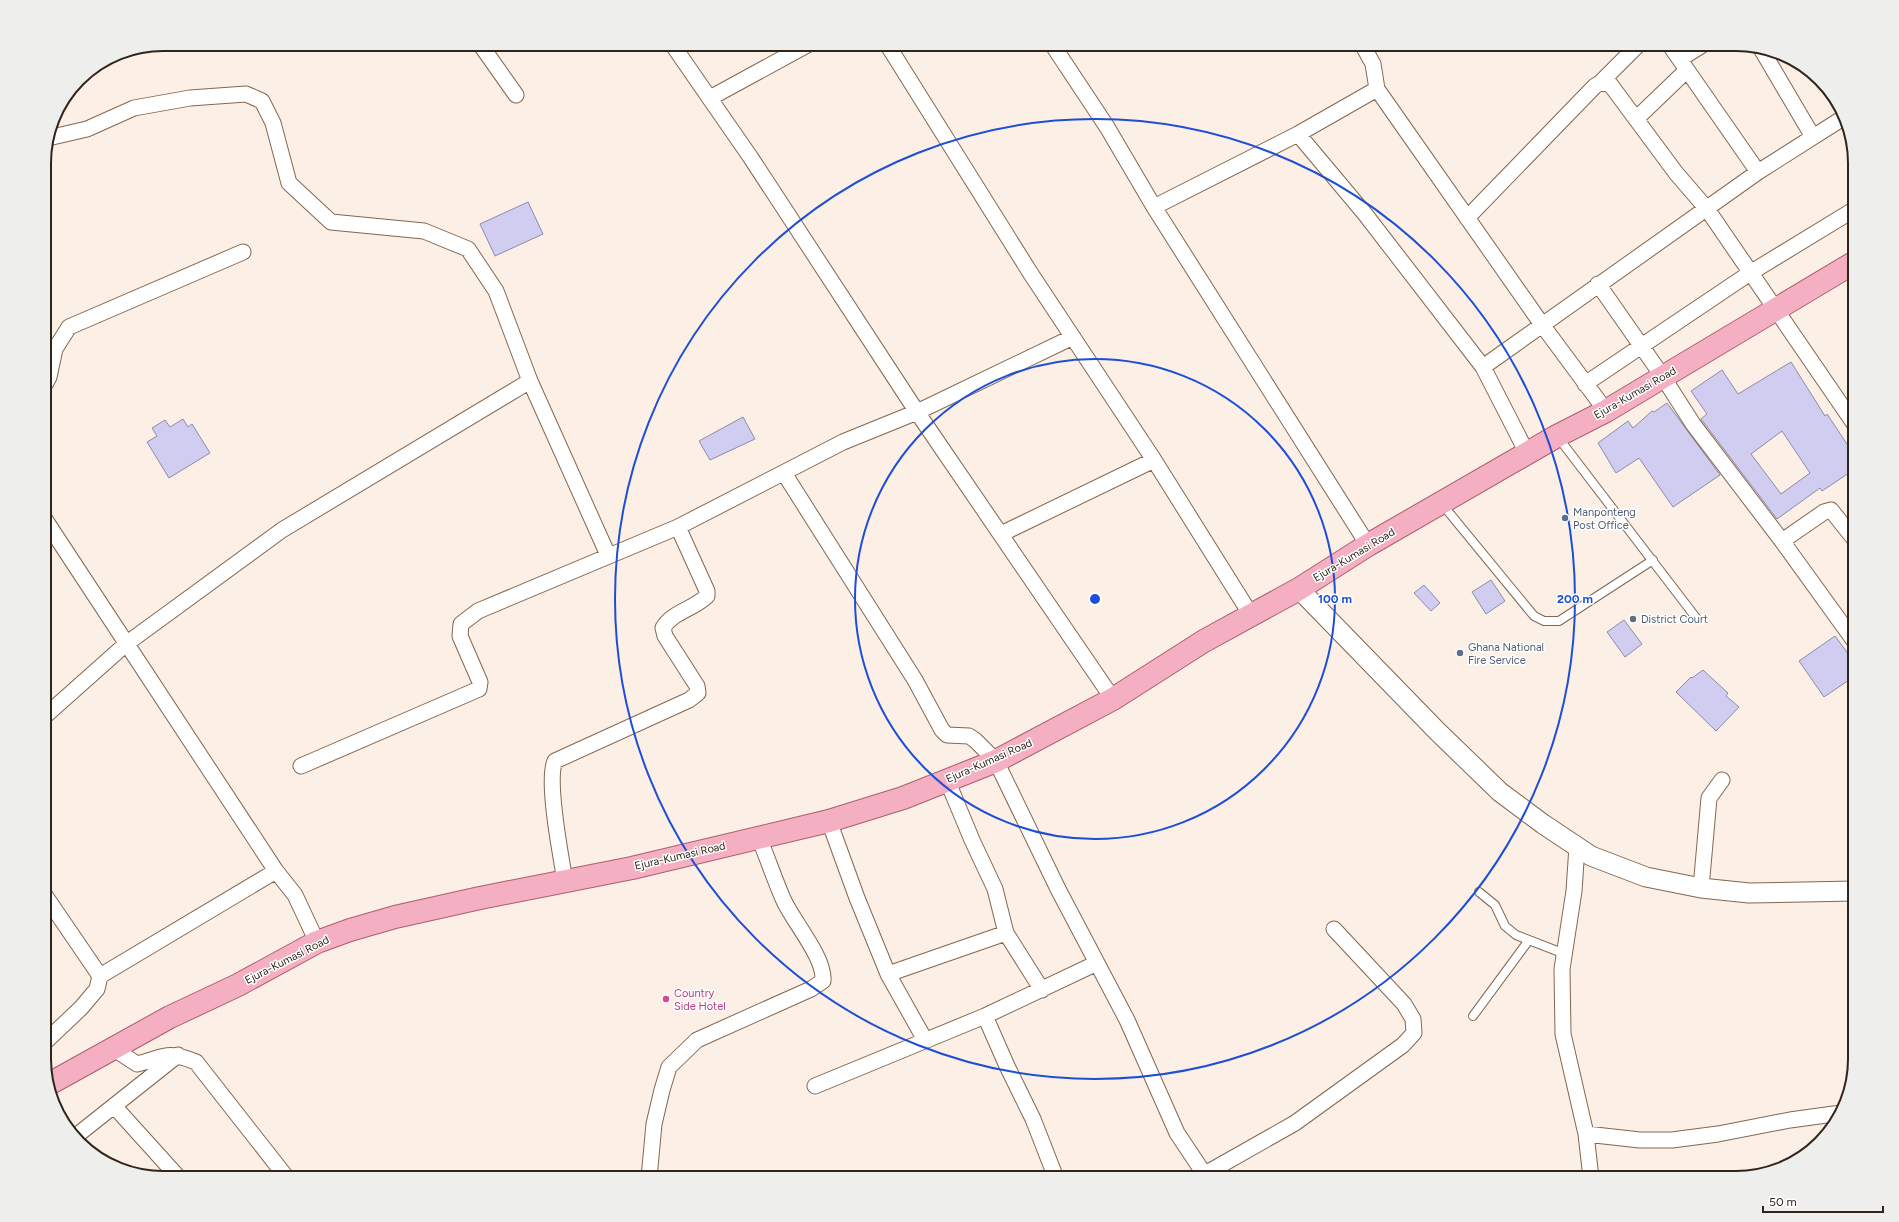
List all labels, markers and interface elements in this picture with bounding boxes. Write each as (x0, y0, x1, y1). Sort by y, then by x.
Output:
street label: Ejura-Kumasi Road (1591, 364, 1679, 422)
place label: Manponteng Post Office (1573, 506, 1636, 532)
marker: Manponteng Post Office (1560, 513, 1570, 523)
street label: Ejura-Kumasi Road (1311, 525, 1397, 585)
centre of rings (1088, 592, 1102, 606)
text: 100 m (1318, 592, 1352, 606)
text: 200 m (1557, 592, 1593, 606)
place label: District Court (1641, 613, 1708, 626)
marker: District Court (1628, 614, 1638, 624)
place label: Ghana National Fire Service (1468, 641, 1544, 667)
marker: Ghana National Fire Service (1455, 648, 1465, 658)
street label: Ejura-Kumasi Road (944, 736, 1034, 786)
street label: Ejura-Kumasi Road (633, 839, 727, 873)
street label: Ejura-Kumasi Road (243, 933, 331, 987)
place label: Country Side Hotel (674, 987, 726, 1013)
marker: Country Side Hotel (661, 994, 671, 1004)
scale bar (1763, 1188, 1883, 1214)
text: 50 m (1769, 1195, 1797, 1209)

